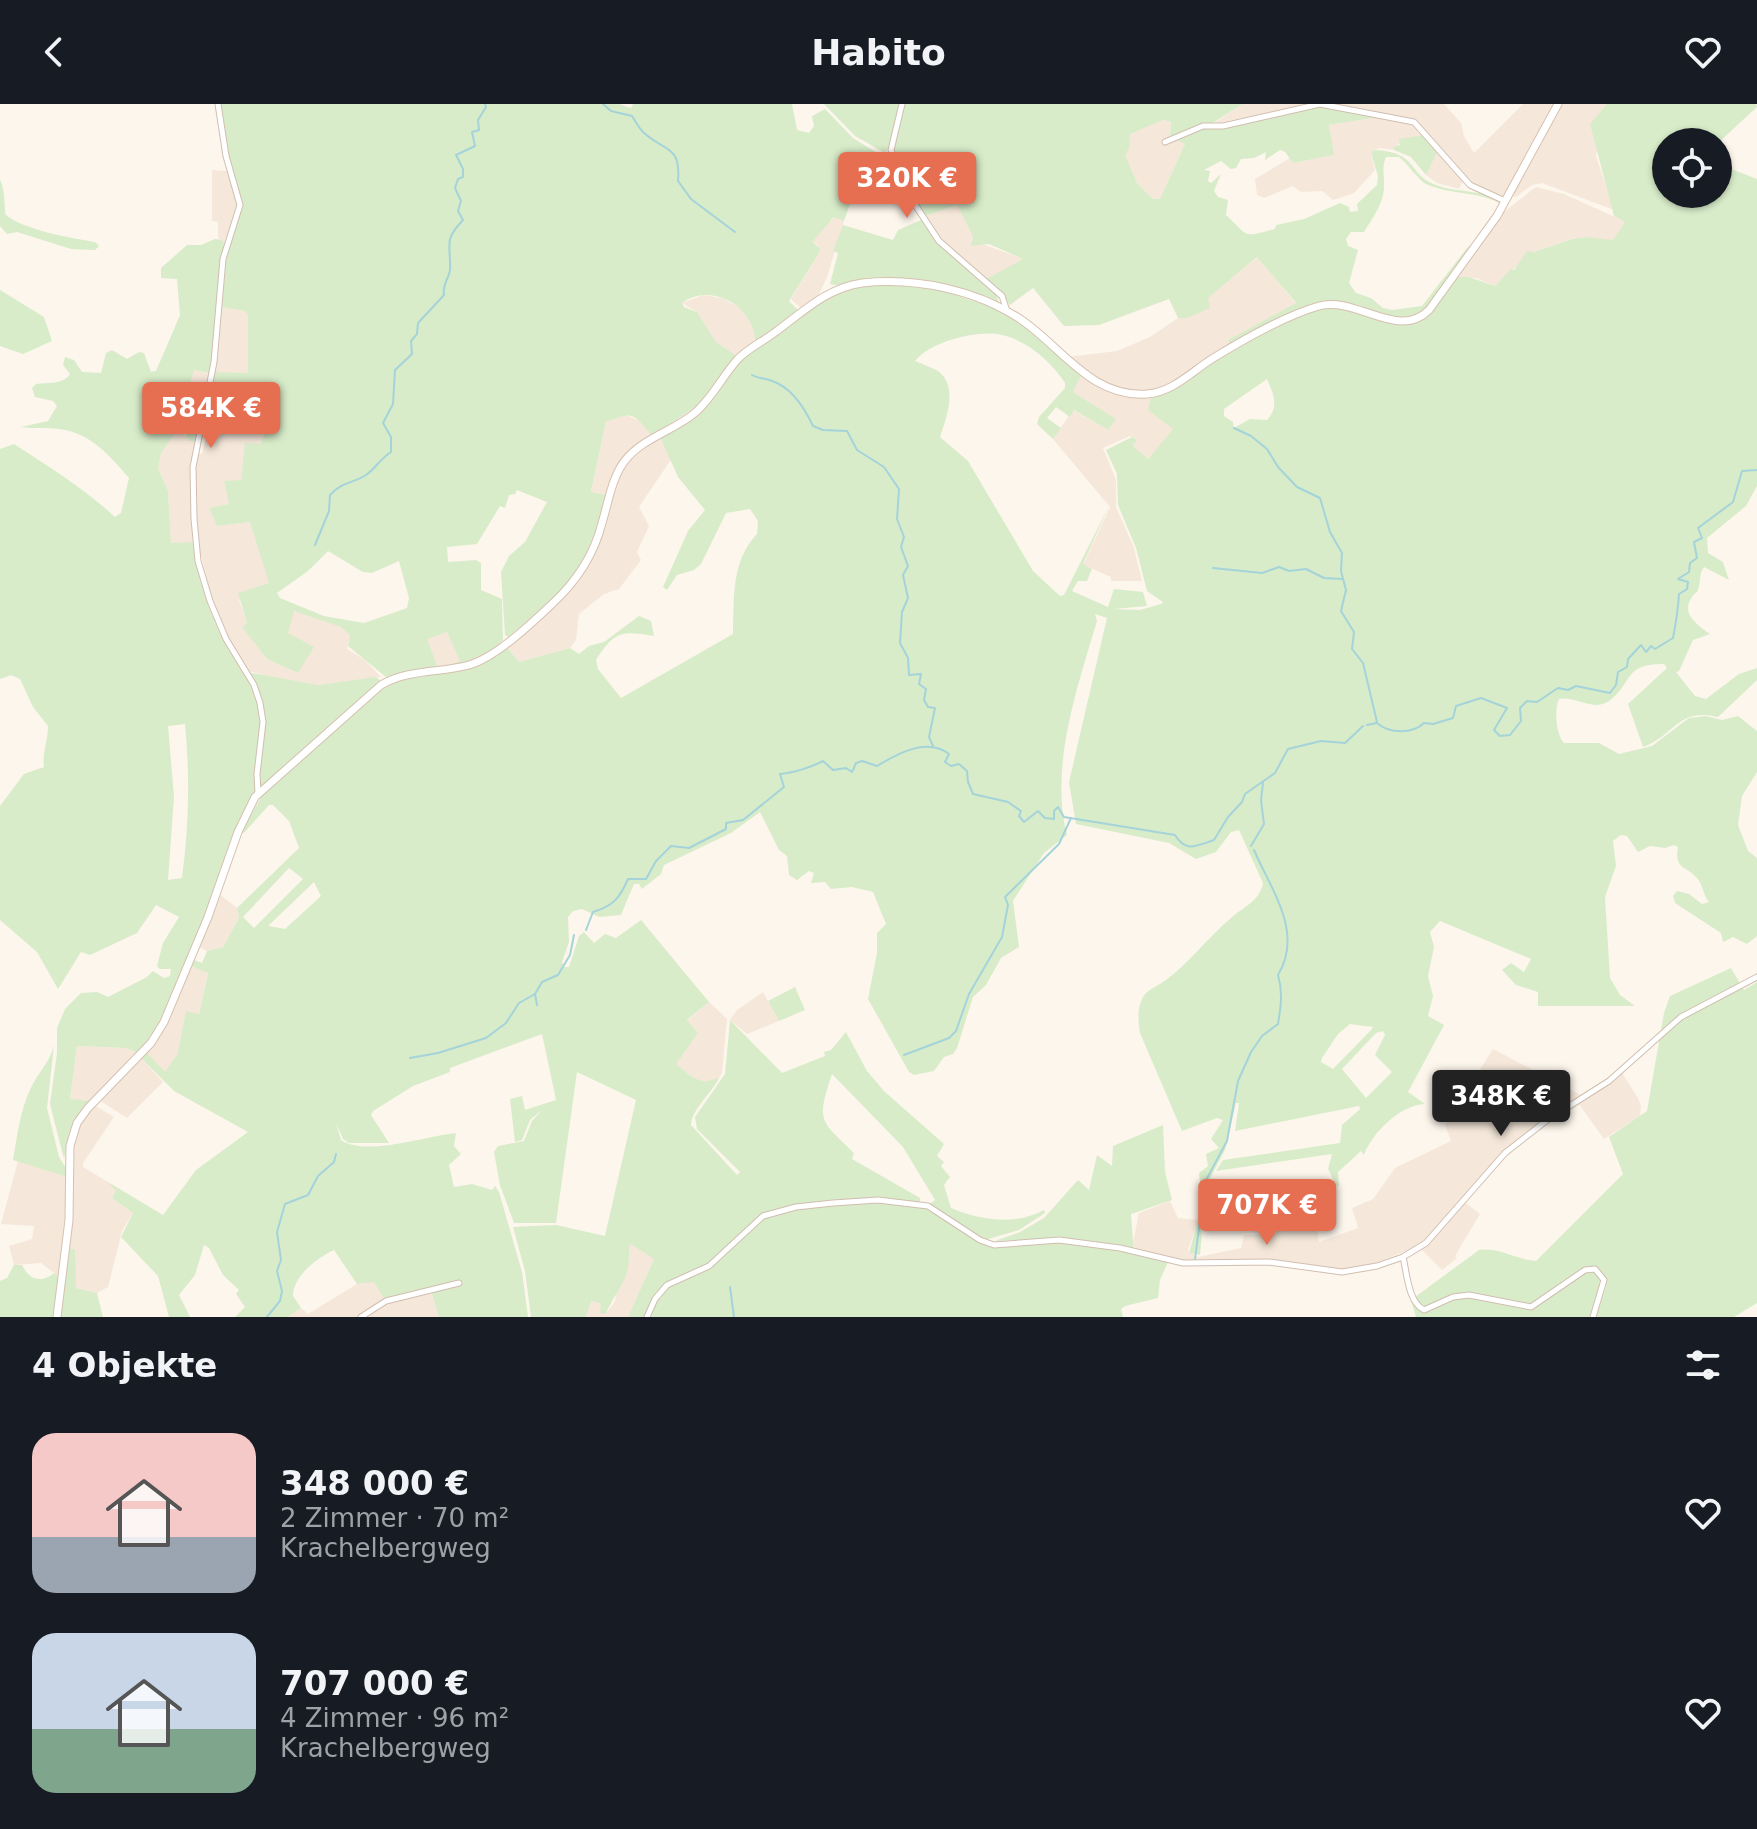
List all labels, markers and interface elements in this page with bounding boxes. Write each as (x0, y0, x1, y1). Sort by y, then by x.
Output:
icon: back (32, 30, 76, 74)
icon: heart (1681, 30, 1725, 74)
text: Habito (811, 32, 946, 73)
map controls (1652, 128, 1732, 208)
button: locate (1652, 128, 1732, 208)
pin: 320K € (842, 152, 972, 220)
text: 320K € (856, 163, 958, 193)
pin: 584K € (146, 382, 276, 450)
text: 584K € (160, 393, 262, 423)
pin: 348K € (1436, 1070, 1566, 1138)
text: 348K € (1450, 1081, 1552, 1111)
pin: 707K € (1202, 1179, 1332, 1247)
text: 707K € (1216, 1190, 1318, 1220)
icon: filters (1681, 1343, 1725, 1387)
text: 4 Objekte (32, 1345, 217, 1385)
text: 348 000 € (280, 1463, 469, 1503)
icon: home (96, 1465, 192, 1561)
icon: heart (1681, 1491, 1725, 1535)
text: 2 Zimmer · 70 m² (280, 1503, 509, 1533)
text: Krachelbergweg (280, 1533, 491, 1563)
text: 707 000 € (280, 1663, 469, 1703)
icon: home (96, 1665, 192, 1761)
icon: heart (1681, 1691, 1725, 1735)
text: 4 Zimmer · 96 m² (280, 1703, 509, 1733)
text: Krachelbergweg (280, 1733, 491, 1763)

